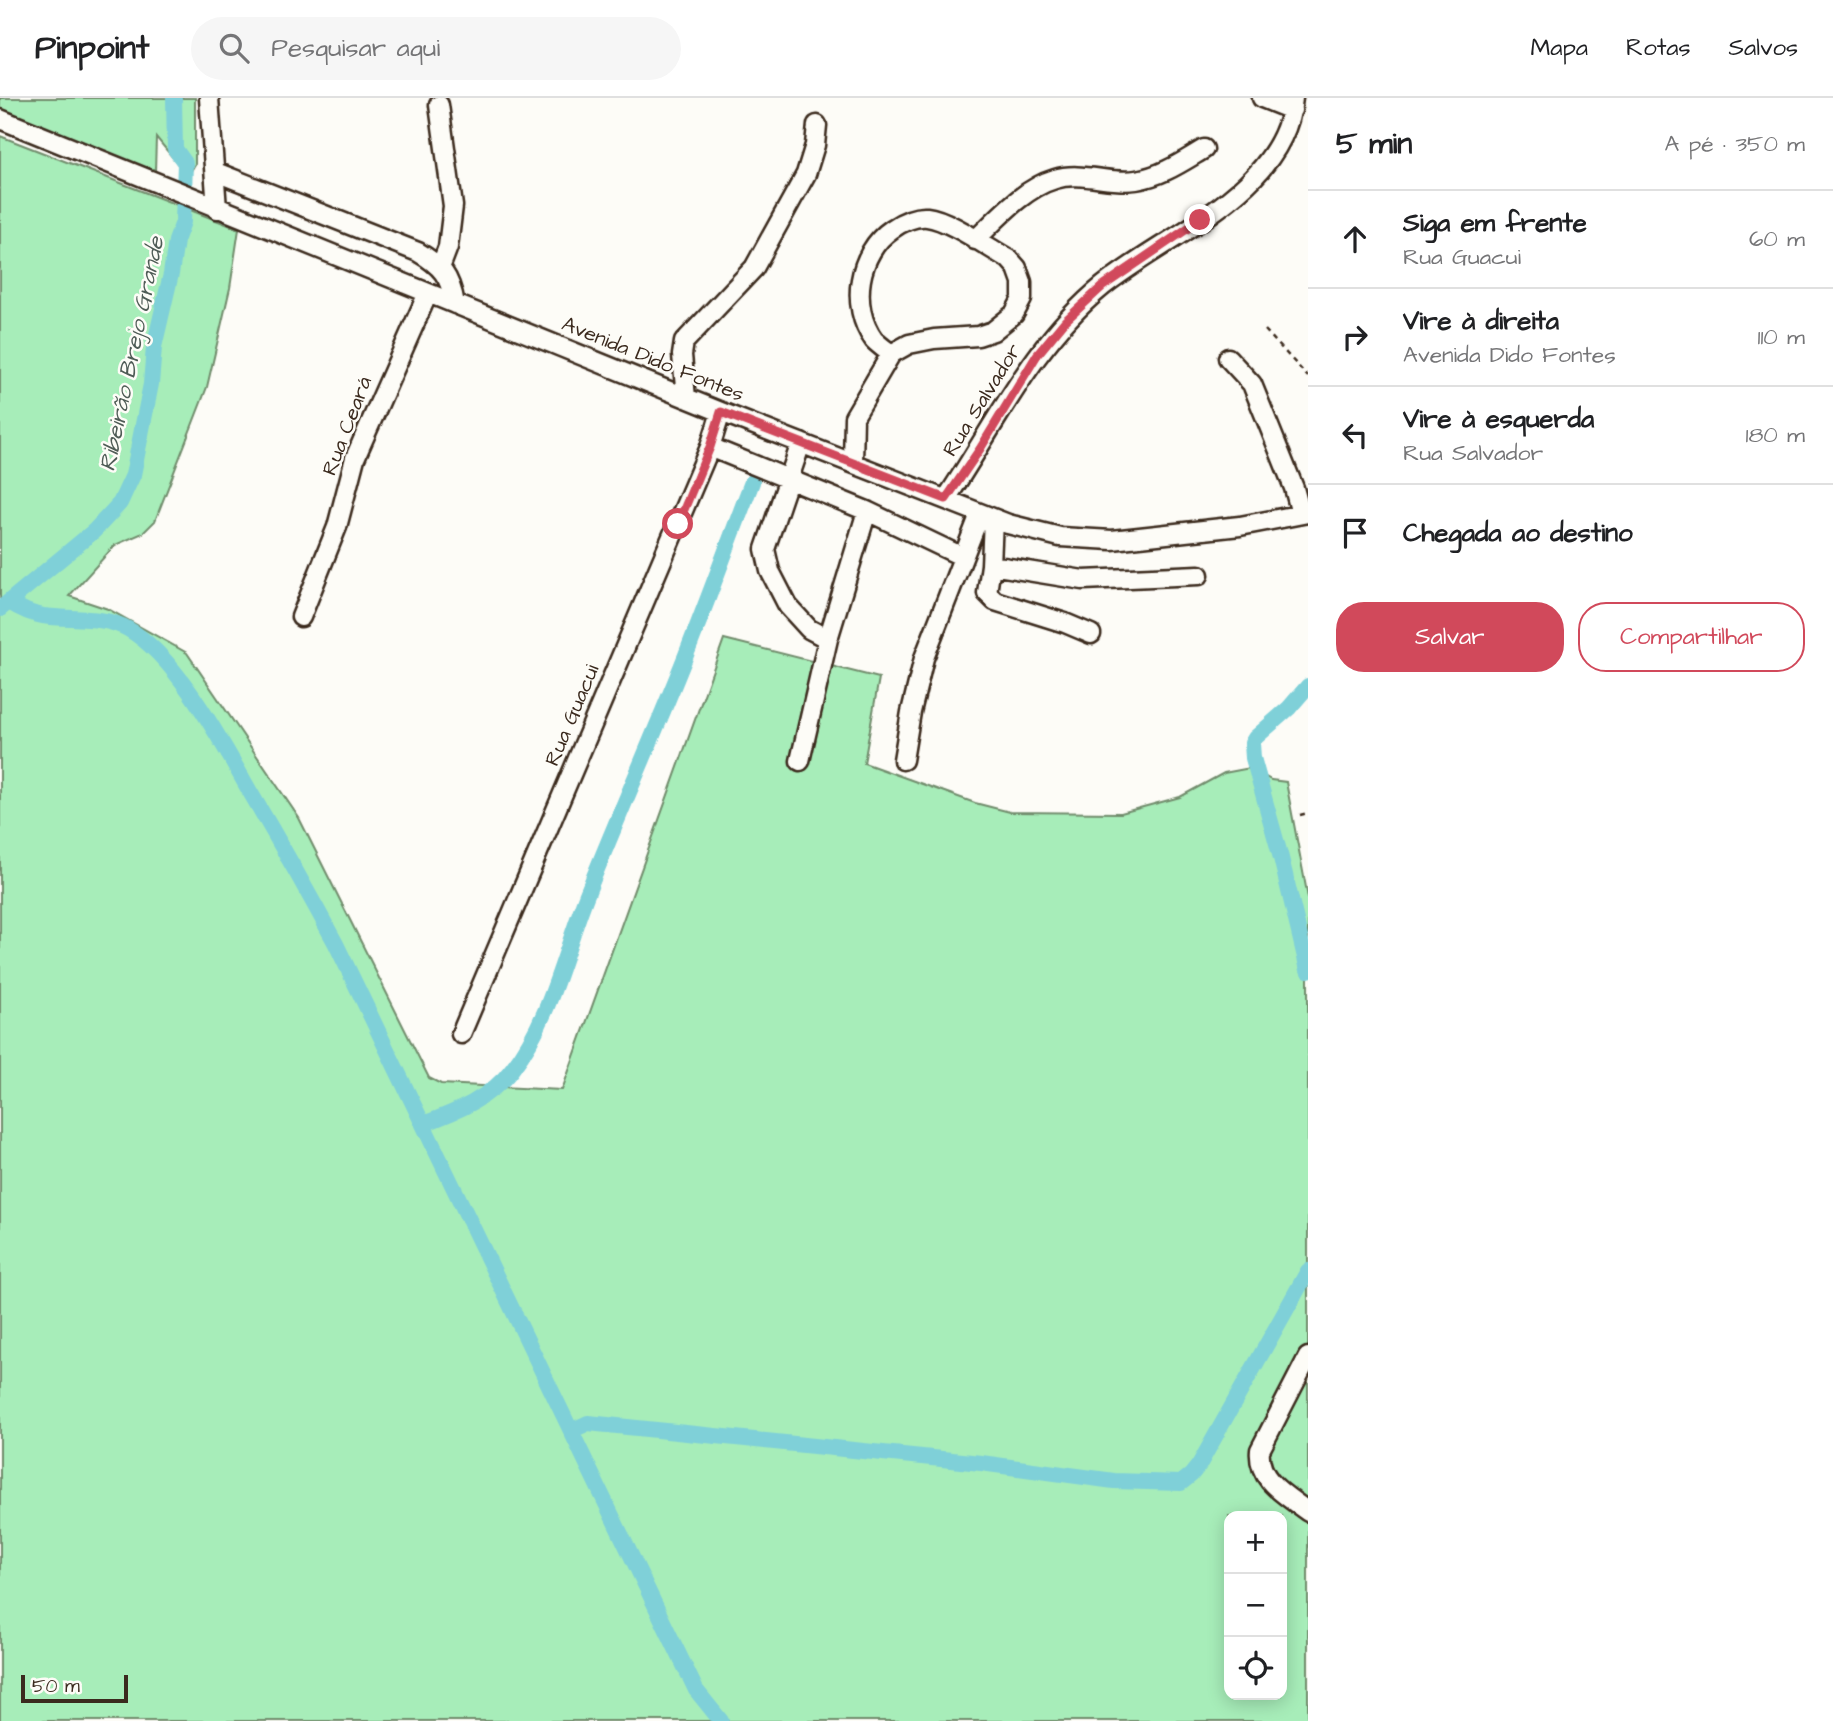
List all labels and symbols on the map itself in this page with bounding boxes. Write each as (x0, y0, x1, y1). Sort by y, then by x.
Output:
route end (1184, 204, 1215, 235)
water label: Ribeirão Brejo Grande (92, 232, 173, 474)
street label: Avenida Dido Fontes (558, 309, 748, 409)
street label: Rua Salvador (936, 338, 1028, 462)
street label: Rua Ceará (315, 372, 379, 480)
route start (662, 508, 693, 539)
street label: Rua Guacui (538, 660, 606, 770)
scale bar (21, 1672, 128, 1704)

